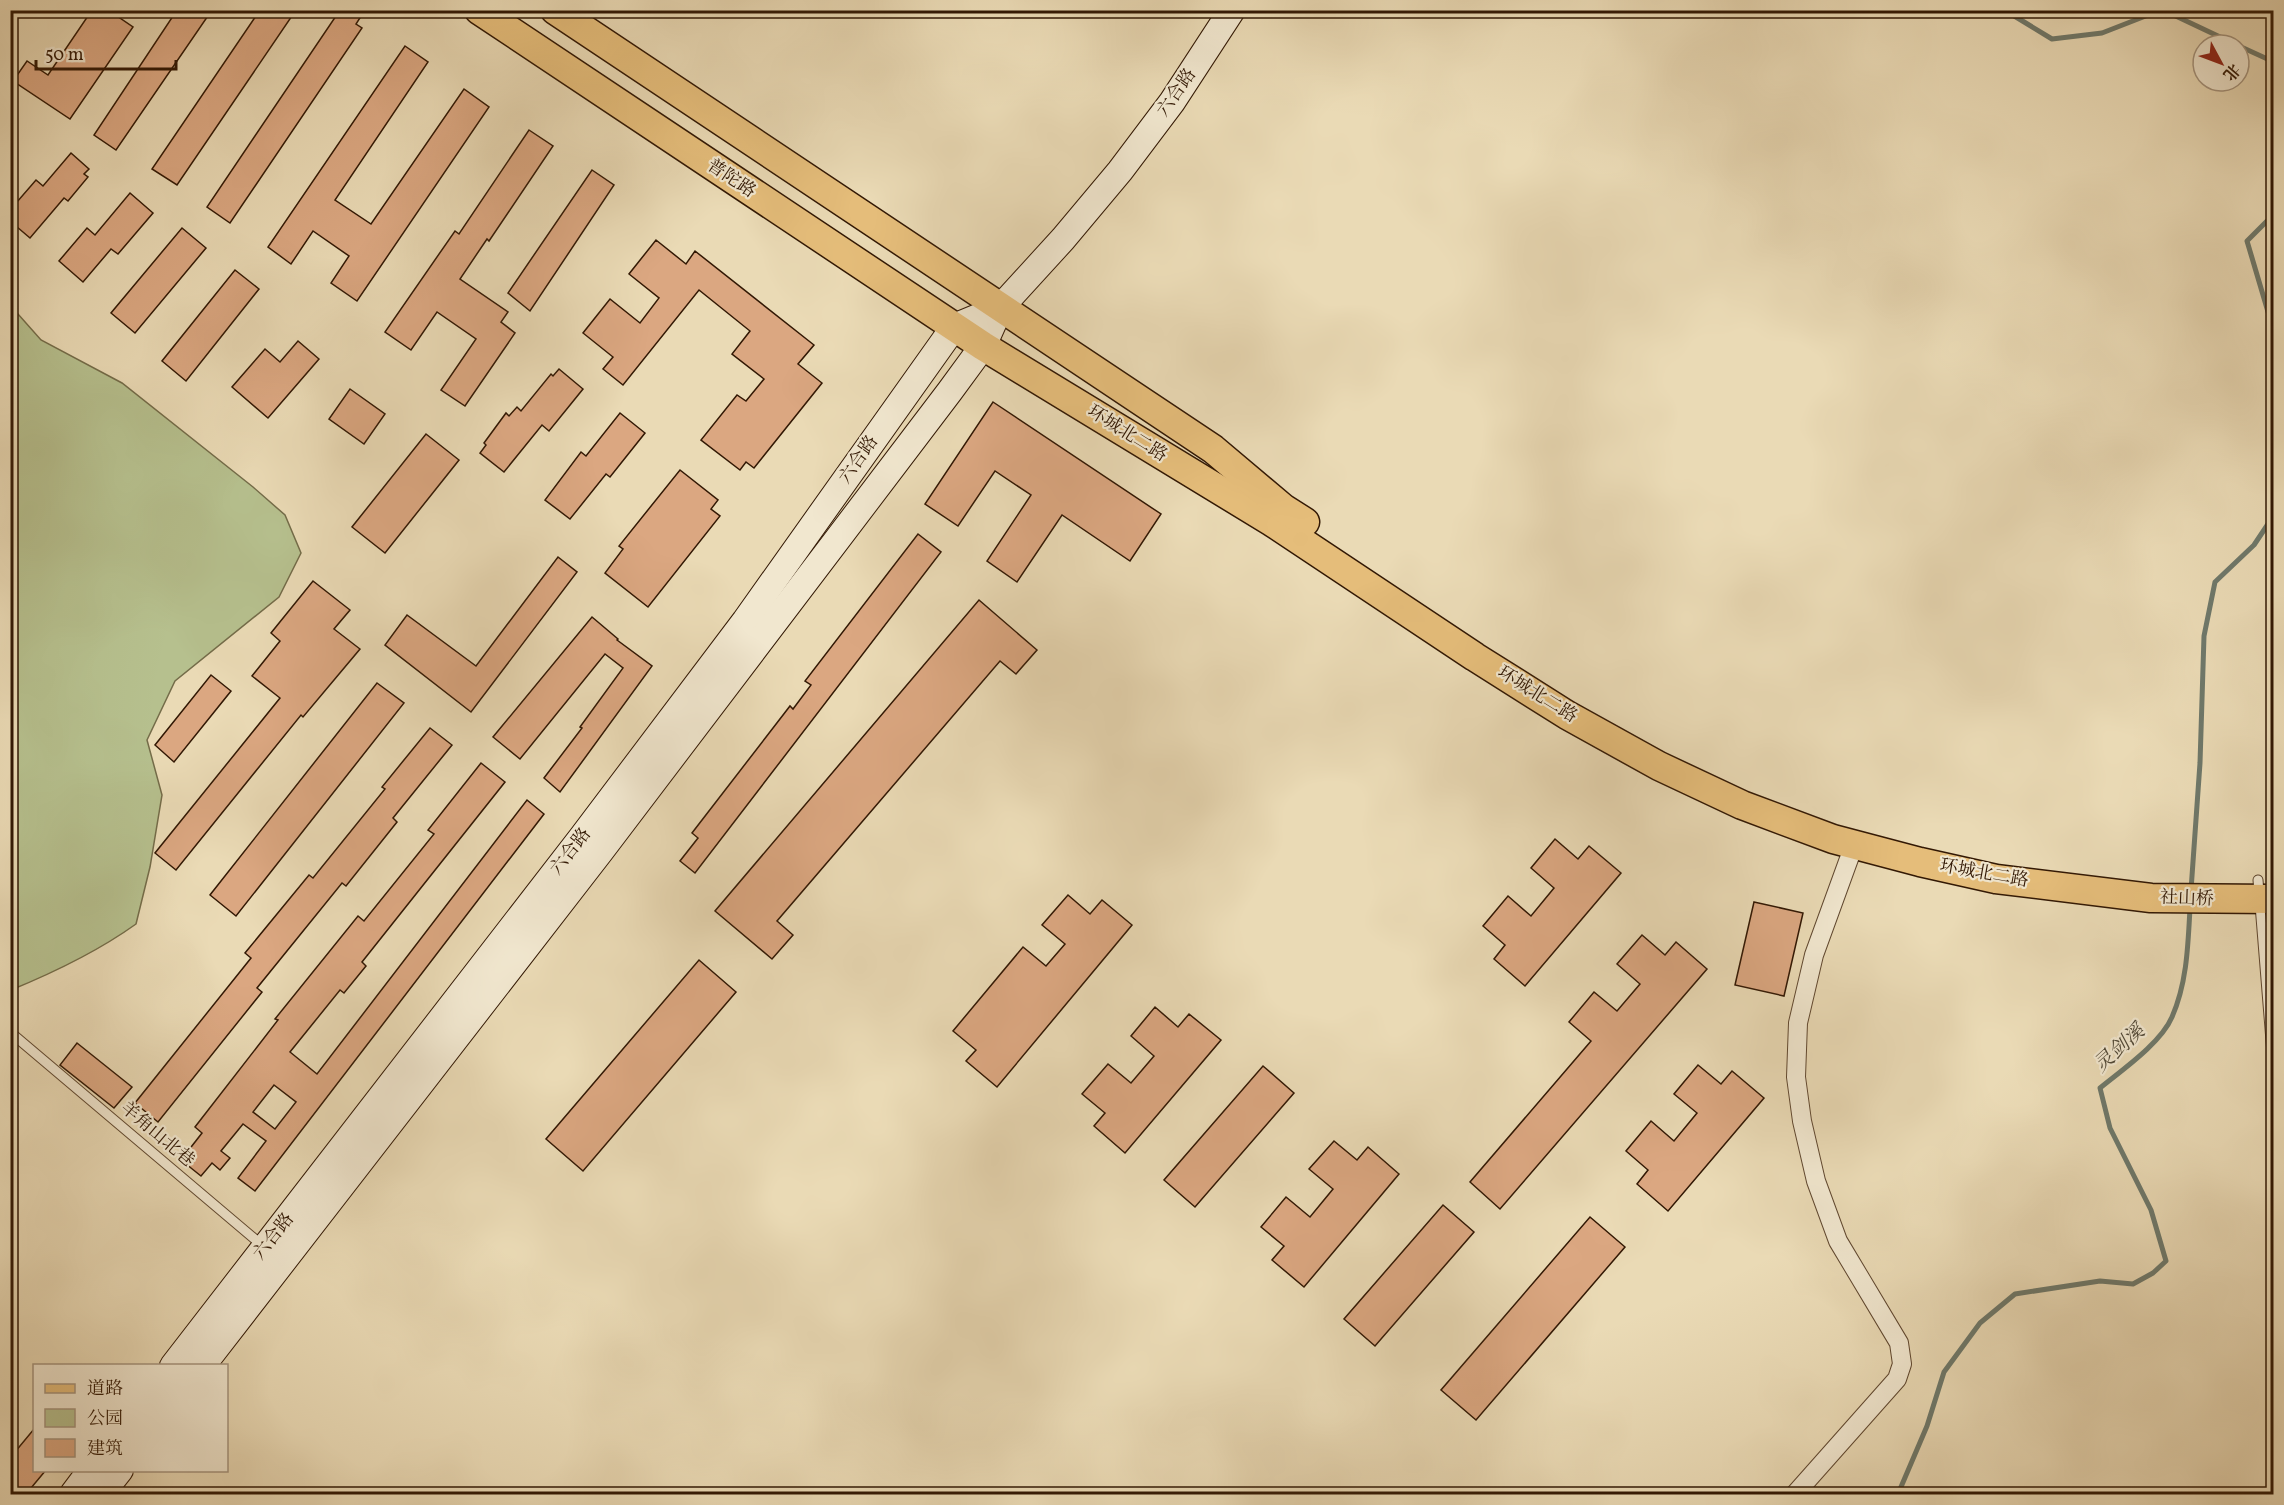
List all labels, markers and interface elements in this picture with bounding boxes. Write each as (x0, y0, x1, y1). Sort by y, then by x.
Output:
scale bar (36, 33, 176, 71)
north arrow (2191, 33, 2251, 93)
text: 50 m (45, 43, 84, 68)
text: 北 (2217, 58, 2244, 85)
street label: 六合路 (1151, 64, 1203, 122)
street label: 普陀路 (702, 154, 760, 204)
street label: 环城北二路 (1082, 400, 1172, 468)
street label: 六合路 (833, 431, 885, 489)
street label: 环城北二路 (1492, 661, 1582, 729)
street label: 六合路 (545, 823, 597, 881)
street label: 环城北二路 (1938, 854, 2030, 894)
street label: 社山桥 (2160, 886, 2214, 912)
water label: 灵剑溪 (2088, 1017, 2153, 1079)
street label: 羊角山北巷 (114, 1096, 200, 1174)
street label: 六合路 (248, 1208, 300, 1266)
legend (33, 1364, 228, 1472)
text: 道路 (87, 1377, 123, 1402)
text: 公园 (87, 1407, 123, 1432)
text: 建筑 (87, 1437, 123, 1462)

